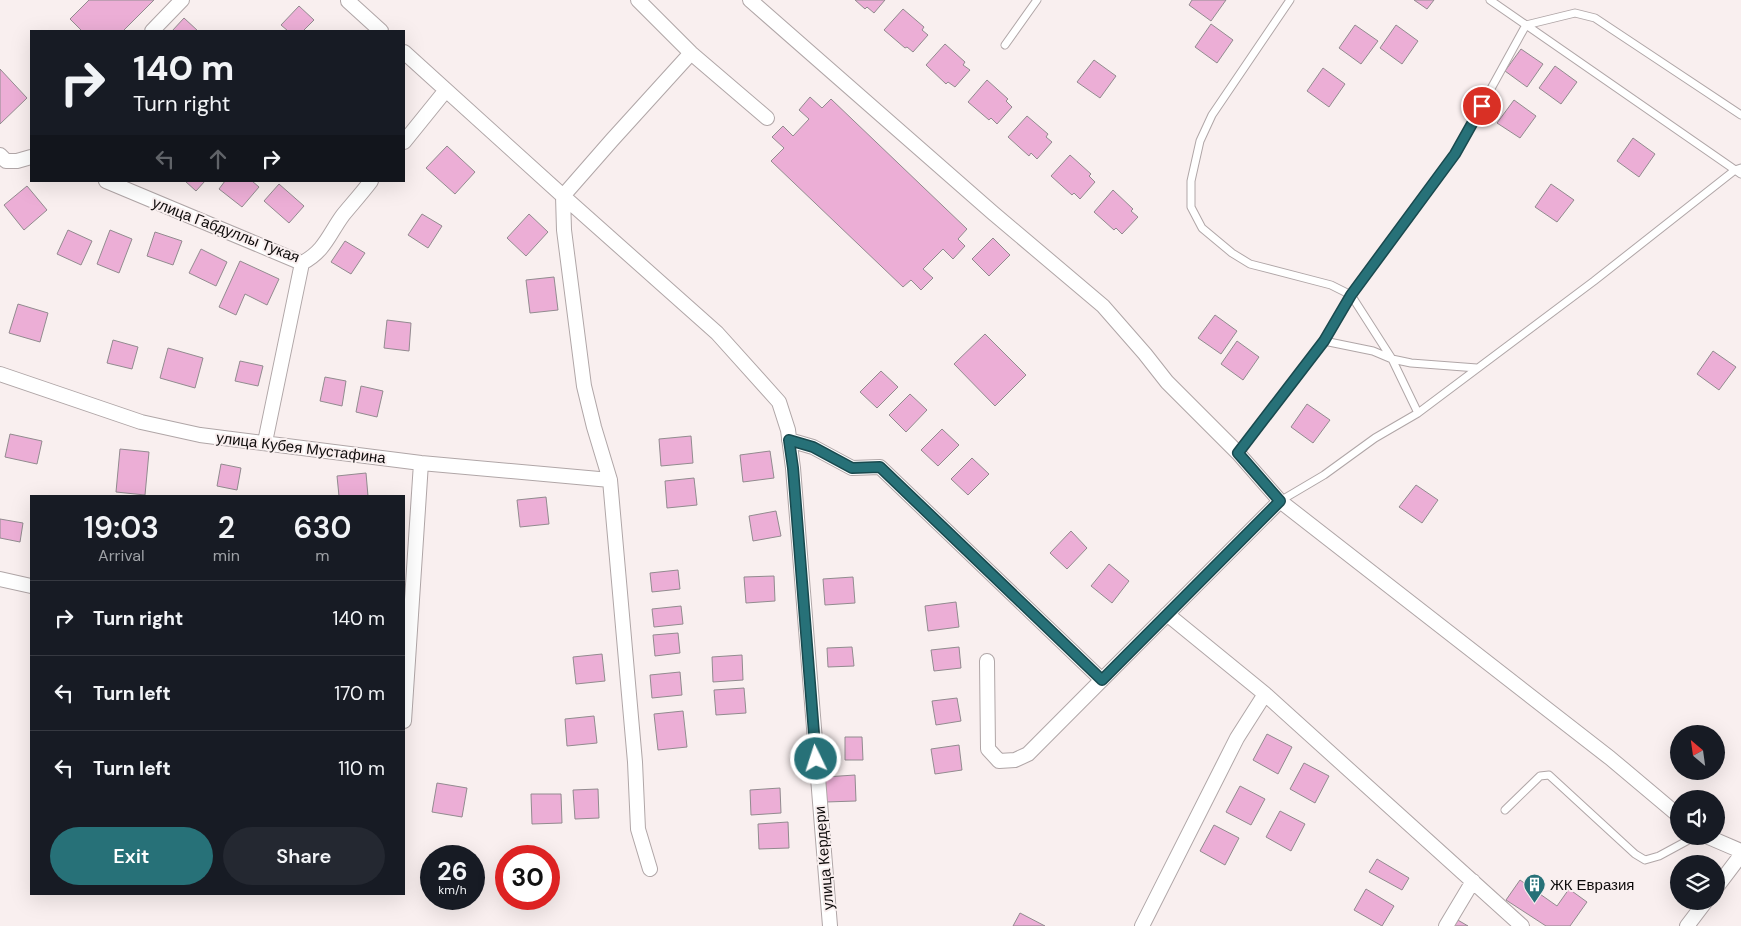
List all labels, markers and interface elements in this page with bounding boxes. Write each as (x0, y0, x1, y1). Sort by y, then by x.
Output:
text: 140 m (133, 45, 234, 91)
icon: right (50, 50, 115, 115)
pin (1461, 85, 1503, 127)
text: Turn right (133, 89, 230, 118)
icon: arrive (1468, 92, 1496, 120)
icon: left (151, 145, 179, 173)
icon: ahead (204, 145, 232, 173)
icon: right (257, 145, 285, 173)
street label: улица Габдуллы Тукая (150, 193, 302, 267)
street label: улица Кубея Мустафина (215, 428, 387, 468)
text: 19:03 (84, 508, 159, 547)
text: 2 (218, 508, 235, 547)
text: 630 (293, 508, 351, 547)
text: Arrival (98, 545, 145, 566)
text: min (213, 545, 240, 566)
text: m (315, 545, 330, 566)
icon: right (50, 604, 78, 632)
text: Turn right (93, 606, 183, 631)
text: 140 m (333, 606, 385, 631)
icon: left (50, 679, 78, 707)
text: Turn left (93, 681, 171, 706)
text: 170 m (334, 681, 385, 706)
north arrow (1670, 725, 1725, 780)
map controls (1670, 725, 1725, 910)
position arrow (789, 732, 841, 784)
icon: left (50, 754, 78, 782)
text: Turn left (93, 756, 171, 781)
text: 110 m (338, 756, 385, 781)
button: sound (1670, 790, 1725, 845)
street label: улица Кердери (810, 805, 838, 911)
button: Exit (50, 827, 213, 885)
button: Share (223, 827, 385, 885)
speed limit sign: 30 (495, 845, 560, 910)
text: 26 (437, 855, 468, 888)
button: layers (1670, 855, 1725, 910)
building icon: ЖК Евразия (1522, 873, 1546, 904)
place label: ЖК Евразия (1550, 875, 1634, 895)
text: km/h (438, 882, 467, 898)

